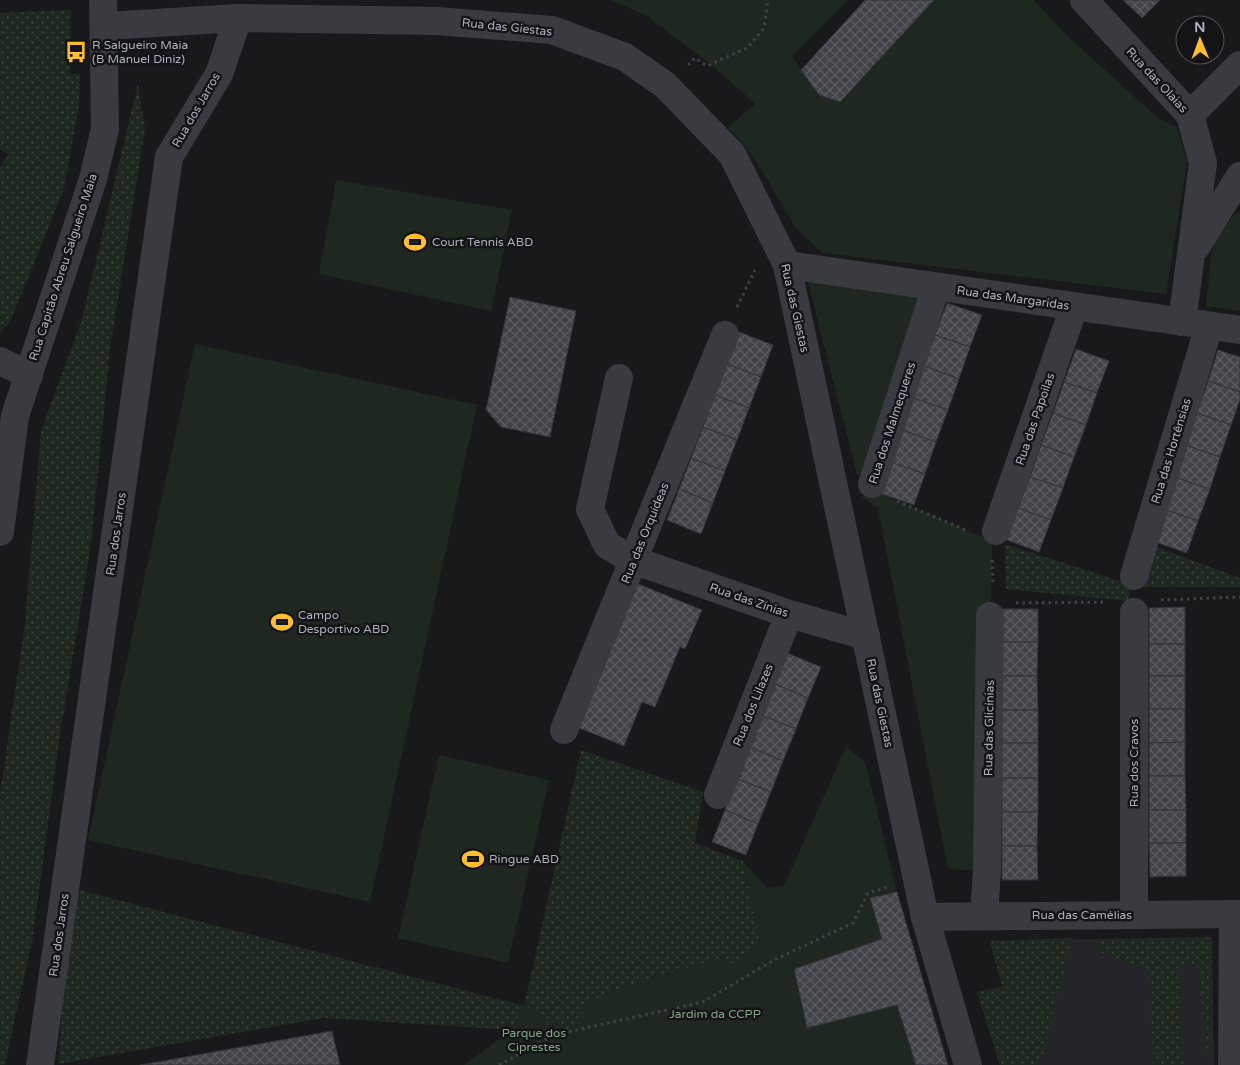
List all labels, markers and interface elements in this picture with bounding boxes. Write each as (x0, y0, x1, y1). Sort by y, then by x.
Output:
street label: Rua das Giestas (461, 15, 553, 39)
north arrow (1175, 15, 1225, 65)
text: N (1194, 19, 1206, 36)
place label: R Salgueiro Maia (B Manuel Diniz) (92, 38, 188, 66)
bus stop icon: R Salgueiro Maia (B Manuel Diniz) (63, 39, 89, 65)
street label: Rua das Olaias (1123, 45, 1191, 116)
street label: Rua dos Jarros (169, 70, 223, 150)
street label: Rua Capitão Abreu Salgueiro Maia (26, 172, 100, 362)
sports icon: Court Tennis ABD (402, 229, 428, 255)
place label: Court Tennis ABD (432, 235, 533, 249)
street label: Rua das Giestas (778, 262, 812, 354)
street label: Rua das Margaridas (956, 283, 1070, 313)
street label: Rua dos Malmequeres (866, 360, 918, 486)
street label: Rua das Papoilas (1013, 371, 1057, 467)
street label: Rua das Hortênsias (1148, 396, 1194, 505)
street label: Rua das Orquídeas (618, 480, 672, 586)
street label: Rua dos Jarros (103, 491, 129, 577)
street label: Rua das Zínias (708, 580, 790, 620)
place label: Campo Desportivo ABD (298, 608, 389, 636)
sports icon: Campo Desportivo ABD (269, 609, 295, 635)
street label: Rua das Giestas (864, 657, 896, 749)
street label: Rua dos Lilazes (730, 662, 776, 748)
street label: Rua das Glicínias (981, 680, 997, 776)
street label: Rua dos Cravos (1127, 719, 1141, 807)
sports icon: Ringue ABD (460, 846, 486, 872)
place label: Ringue ABD (489, 852, 559, 866)
street label: Rua dos Jarros (46, 892, 72, 978)
street label: Rua das Camélias (1032, 908, 1132, 922)
park label: Jardim da CCPP (669, 1007, 761, 1021)
park label: Parque dos Ciprestes (502, 1026, 566, 1054)

